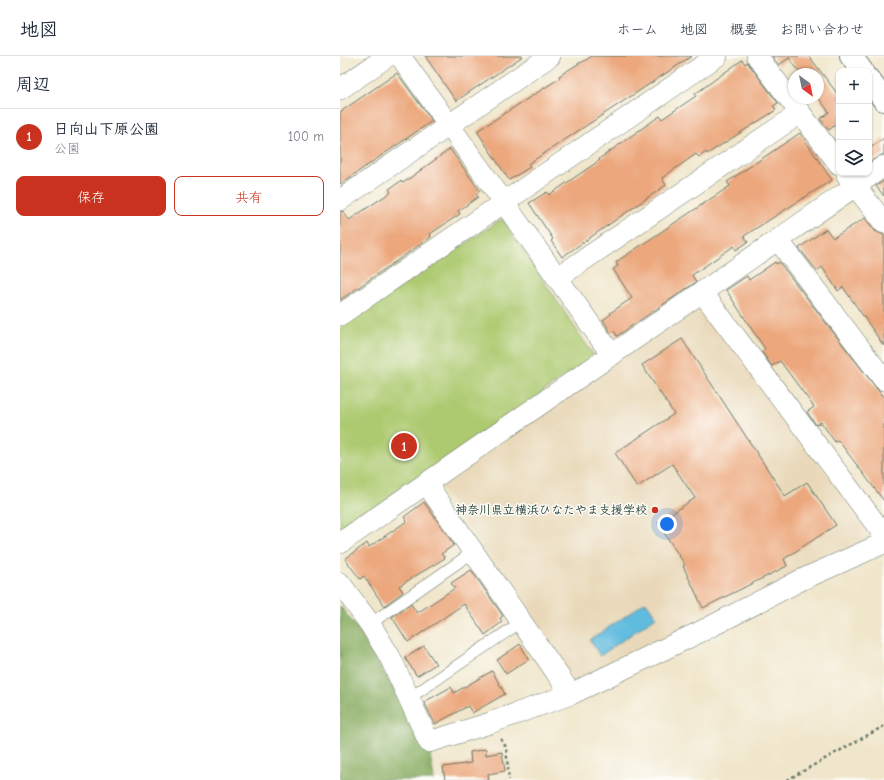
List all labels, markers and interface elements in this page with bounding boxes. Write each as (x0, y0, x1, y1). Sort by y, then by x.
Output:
text: 地図 (20, 19, 58, 41)
text: ホーム (617, 21, 658, 38)
text: 地図 (680, 21, 708, 38)
text: 概要 (730, 21, 758, 38)
text: お問い合わせ (780, 21, 864, 38)
north arrow (788, 68, 824, 104)
map controls (836, 68, 872, 176)
button: + (836, 68, 872, 104)
text: 周辺 (16, 75, 50, 94)
button: − (836, 104, 872, 140)
text: 日向山下原公園 (54, 120, 159, 138)
text: 1 (26, 129, 32, 144)
text: 100 m (288, 129, 324, 144)
button: layers (836, 140, 872, 176)
text: 公園 (54, 141, 80, 156)
button: 保存 (16, 176, 166, 216)
button: 共有 (174, 176, 324, 216)
pin: 1 (391, 431, 417, 461)
place label: 神奈川県立横浜ひなたやま支援学校 (455, 503, 647, 517)
marker: 神奈川県立横浜ひなたやま支援学校 (650, 505, 660, 515)
your location (657, 514, 677, 534)

